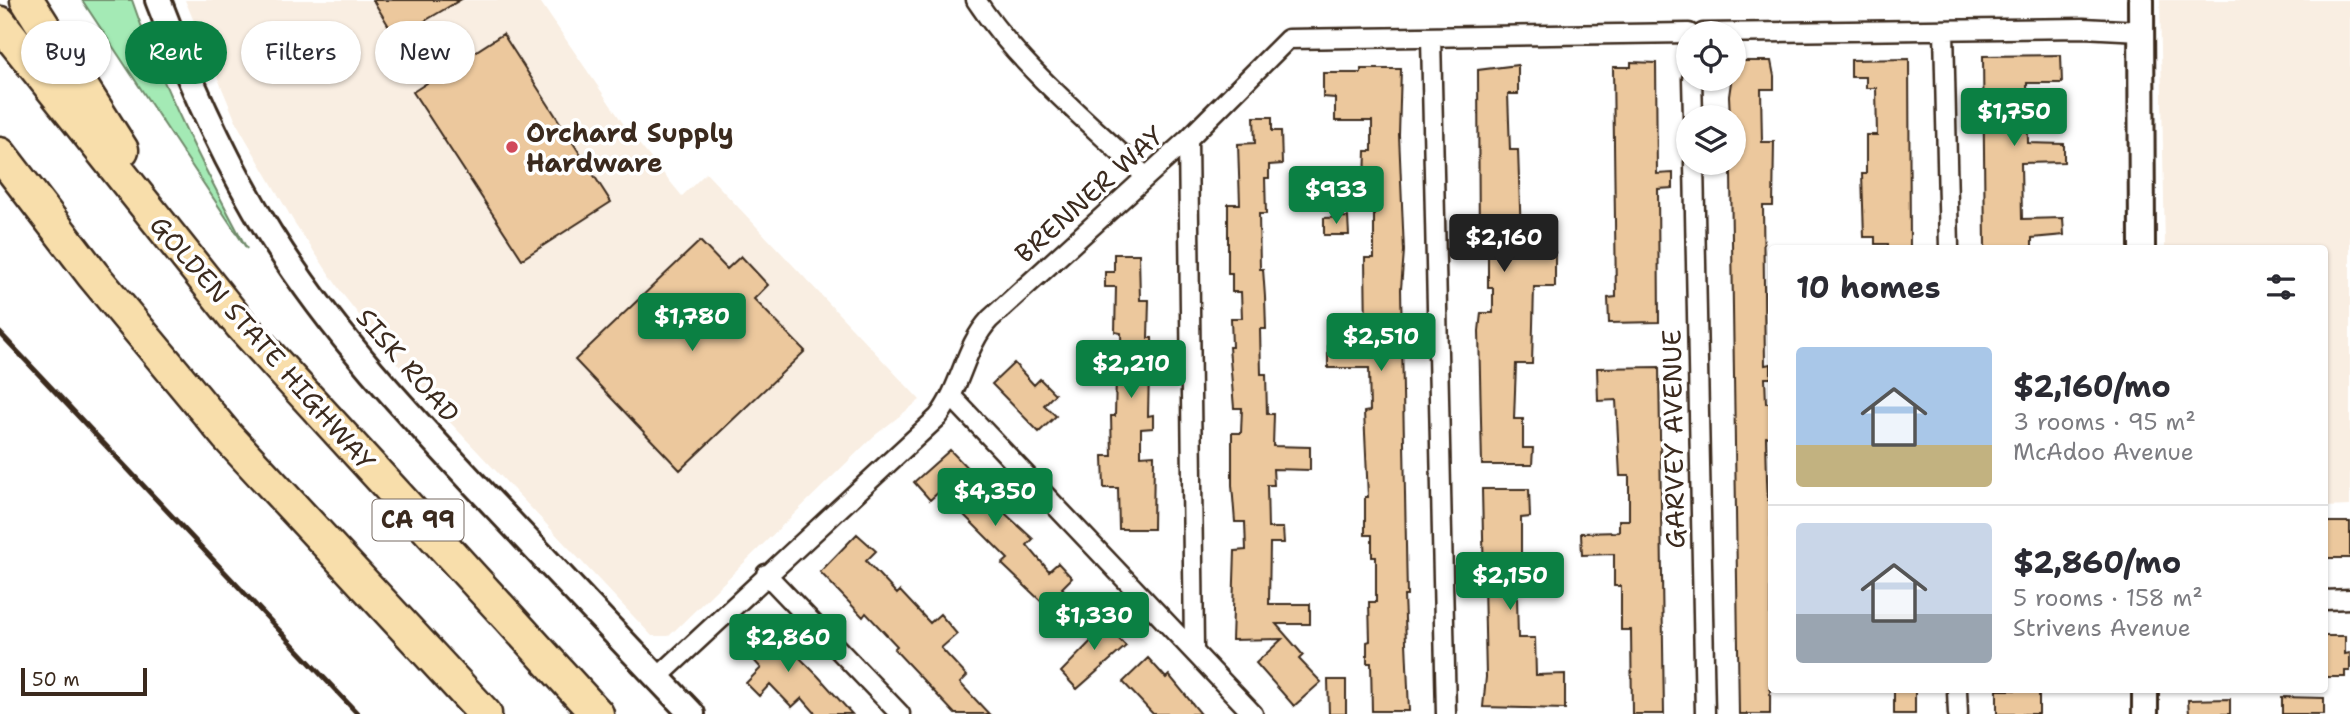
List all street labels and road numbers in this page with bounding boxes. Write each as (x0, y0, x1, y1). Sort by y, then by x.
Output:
street label: BRENNER WAY (1007, 118, 1171, 270)
street label: GOLDEN STATE HIGHWAY (143, 208, 384, 478)
street label: SISK ROAD (349, 300, 467, 430)
street label: GARVEY AVENUE (1654, 329, 1692, 549)
road number: CA 99 (372, 500, 464, 540)

